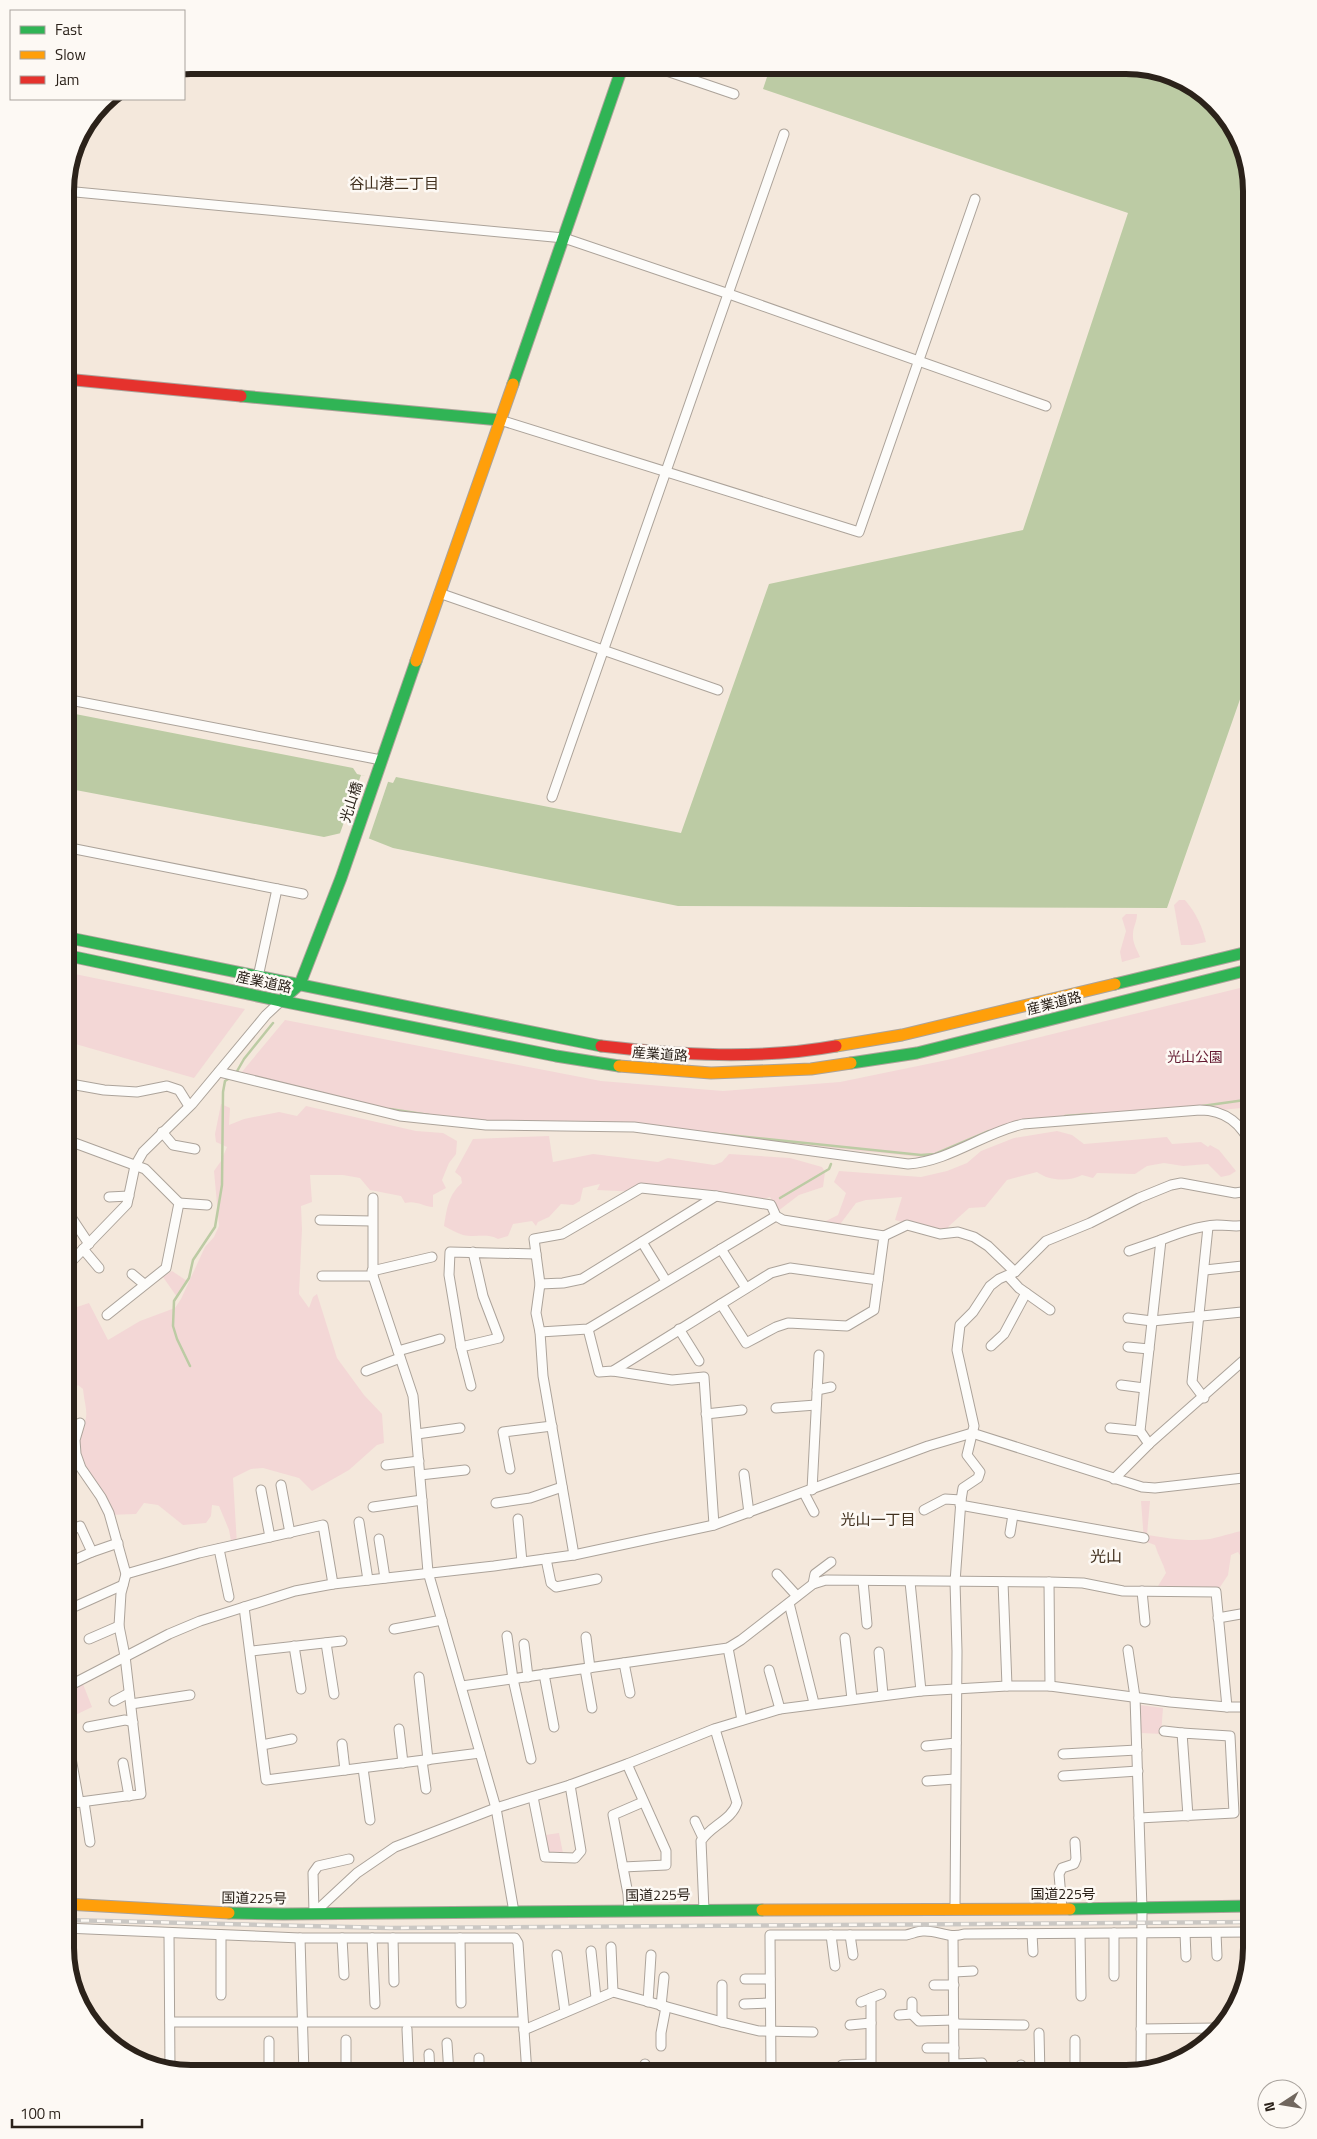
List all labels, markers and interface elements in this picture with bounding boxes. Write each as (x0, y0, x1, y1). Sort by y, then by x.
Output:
legend (10, 10, 185, 100)
text: Fast (55, 18, 83, 41)
text: Slow (55, 43, 86, 66)
text: Jam (55, 68, 79, 91)
district label: 谷山港二丁目 (349, 172, 439, 195)
street label: 光山橋 (334, 779, 367, 825)
street label: 産業道路 (235, 965, 294, 998)
street label: 産業道路 (1024, 986, 1084, 1019)
street label: 産業道路 (631, 1041, 689, 1066)
park label: 光山公園 (1167, 1046, 1223, 1067)
district label: 光山一丁目 (840, 1508, 916, 1531)
district label: 光山 (1090, 1544, 1122, 1568)
street label: 国道225号 (625, 1883, 691, 1906)
street label: 国道225号 (1030, 1883, 1096, 1904)
street label: 国道225号 (221, 1886, 287, 1909)
north arrow (1257, 2079, 1307, 2129)
scale bar (12, 2096, 142, 2128)
text: N (1258, 2100, 1280, 2114)
text: 100 m (20, 2102, 61, 2125)

